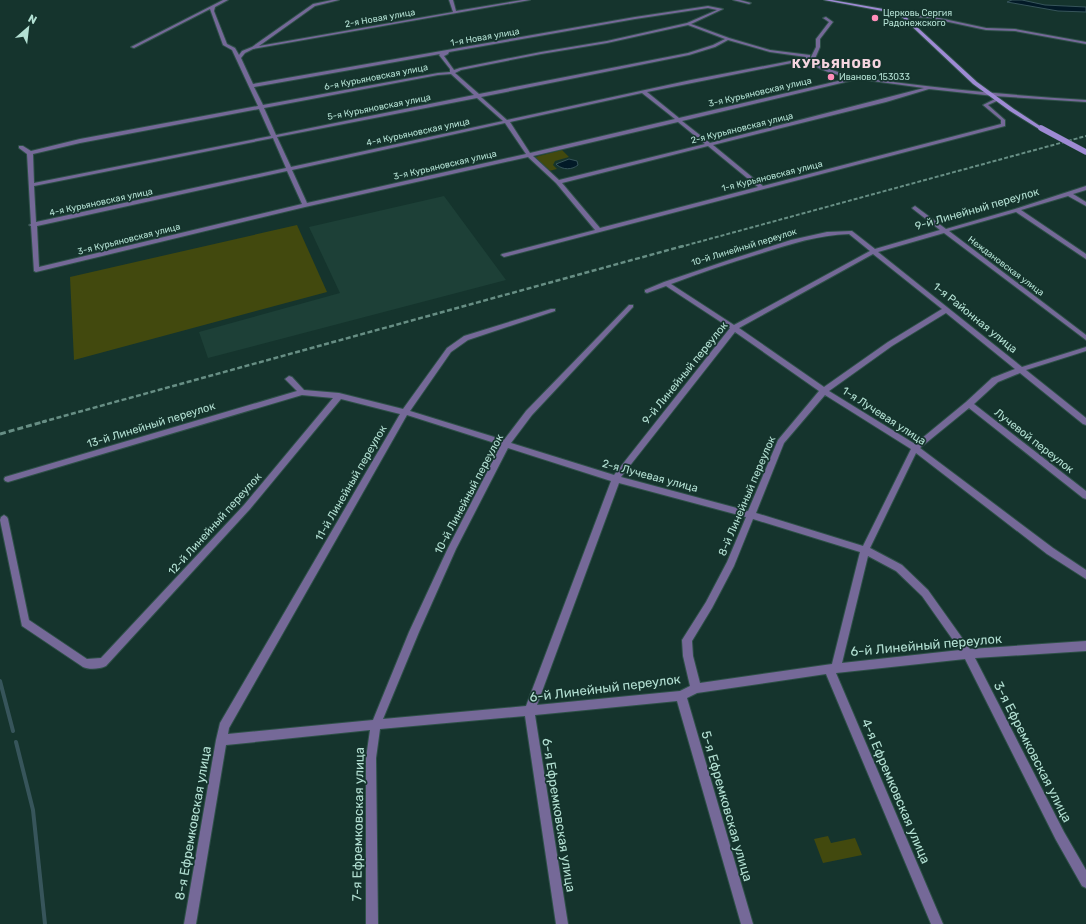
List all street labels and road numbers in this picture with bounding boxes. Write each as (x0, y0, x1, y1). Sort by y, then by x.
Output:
street label: 2-я Новая улица (344, 7, 416, 29)
street label: 1-я Новая улица (450, 26, 520, 48)
street label: 6-я Курьяновская улица (323, 62, 429, 92)
street label: 3-я Курьяновская улица (708, 75, 812, 109)
street label: 5-я Курьяновская улица (326, 92, 432, 122)
street label: 2-я Курьяновская улица (690, 110, 794, 146)
street label: 4-я Курьяновская улица (365, 116, 471, 148)
street label: 3-я Курьяновская улица (393, 148, 497, 182)
street label: 1-я Курьяновская улица (720, 159, 824, 193)
street label: 9-й Линейный переулок (913, 185, 1041, 233)
street label: 4-я Курьяновская улица (48, 186, 154, 218)
street label: 3-я Курьяновская улица (77, 221, 181, 257)
street label: 10-й Линейный переулок (690, 226, 798, 268)
street label: Неждановская улица (966, 234, 1046, 298)
street label: 1-я Районная улица (930, 280, 1020, 356)
street label: 9-й Линейный переулок (640, 319, 731, 427)
street label: 1-я Лучевая улица (840, 384, 928, 448)
street label: 13-й Линейный переулок (85, 399, 217, 451)
street label: Лучевой переулок (992, 406, 1076, 476)
street label: 11-й Линейный переулок (312, 423, 390, 543)
street label: 10-й Линейный переулок (432, 432, 506, 556)
street label: 8-й Линейный переулок (716, 434, 778, 558)
street label: 2-я Лучевая улица (601, 457, 699, 495)
street label: 12-й Линейный переулок (166, 470, 264, 578)
street label: 6-й Линейный переулок (850, 631, 1002, 659)
street label: 6-й Линейный переулок (529, 671, 681, 705)
street label: 3-я Ефремковская улица (991, 679, 1075, 825)
street label: 4-я Ефремковская улица (859, 716, 933, 866)
street label: 5-я Ефремковская улица (698, 729, 756, 883)
street label: 6-я Ефремковская улица (539, 737, 579, 893)
street label: 8-я Ефремковская улица (172, 745, 214, 901)
street label: 7-я Ефремковская улица (349, 747, 367, 901)

